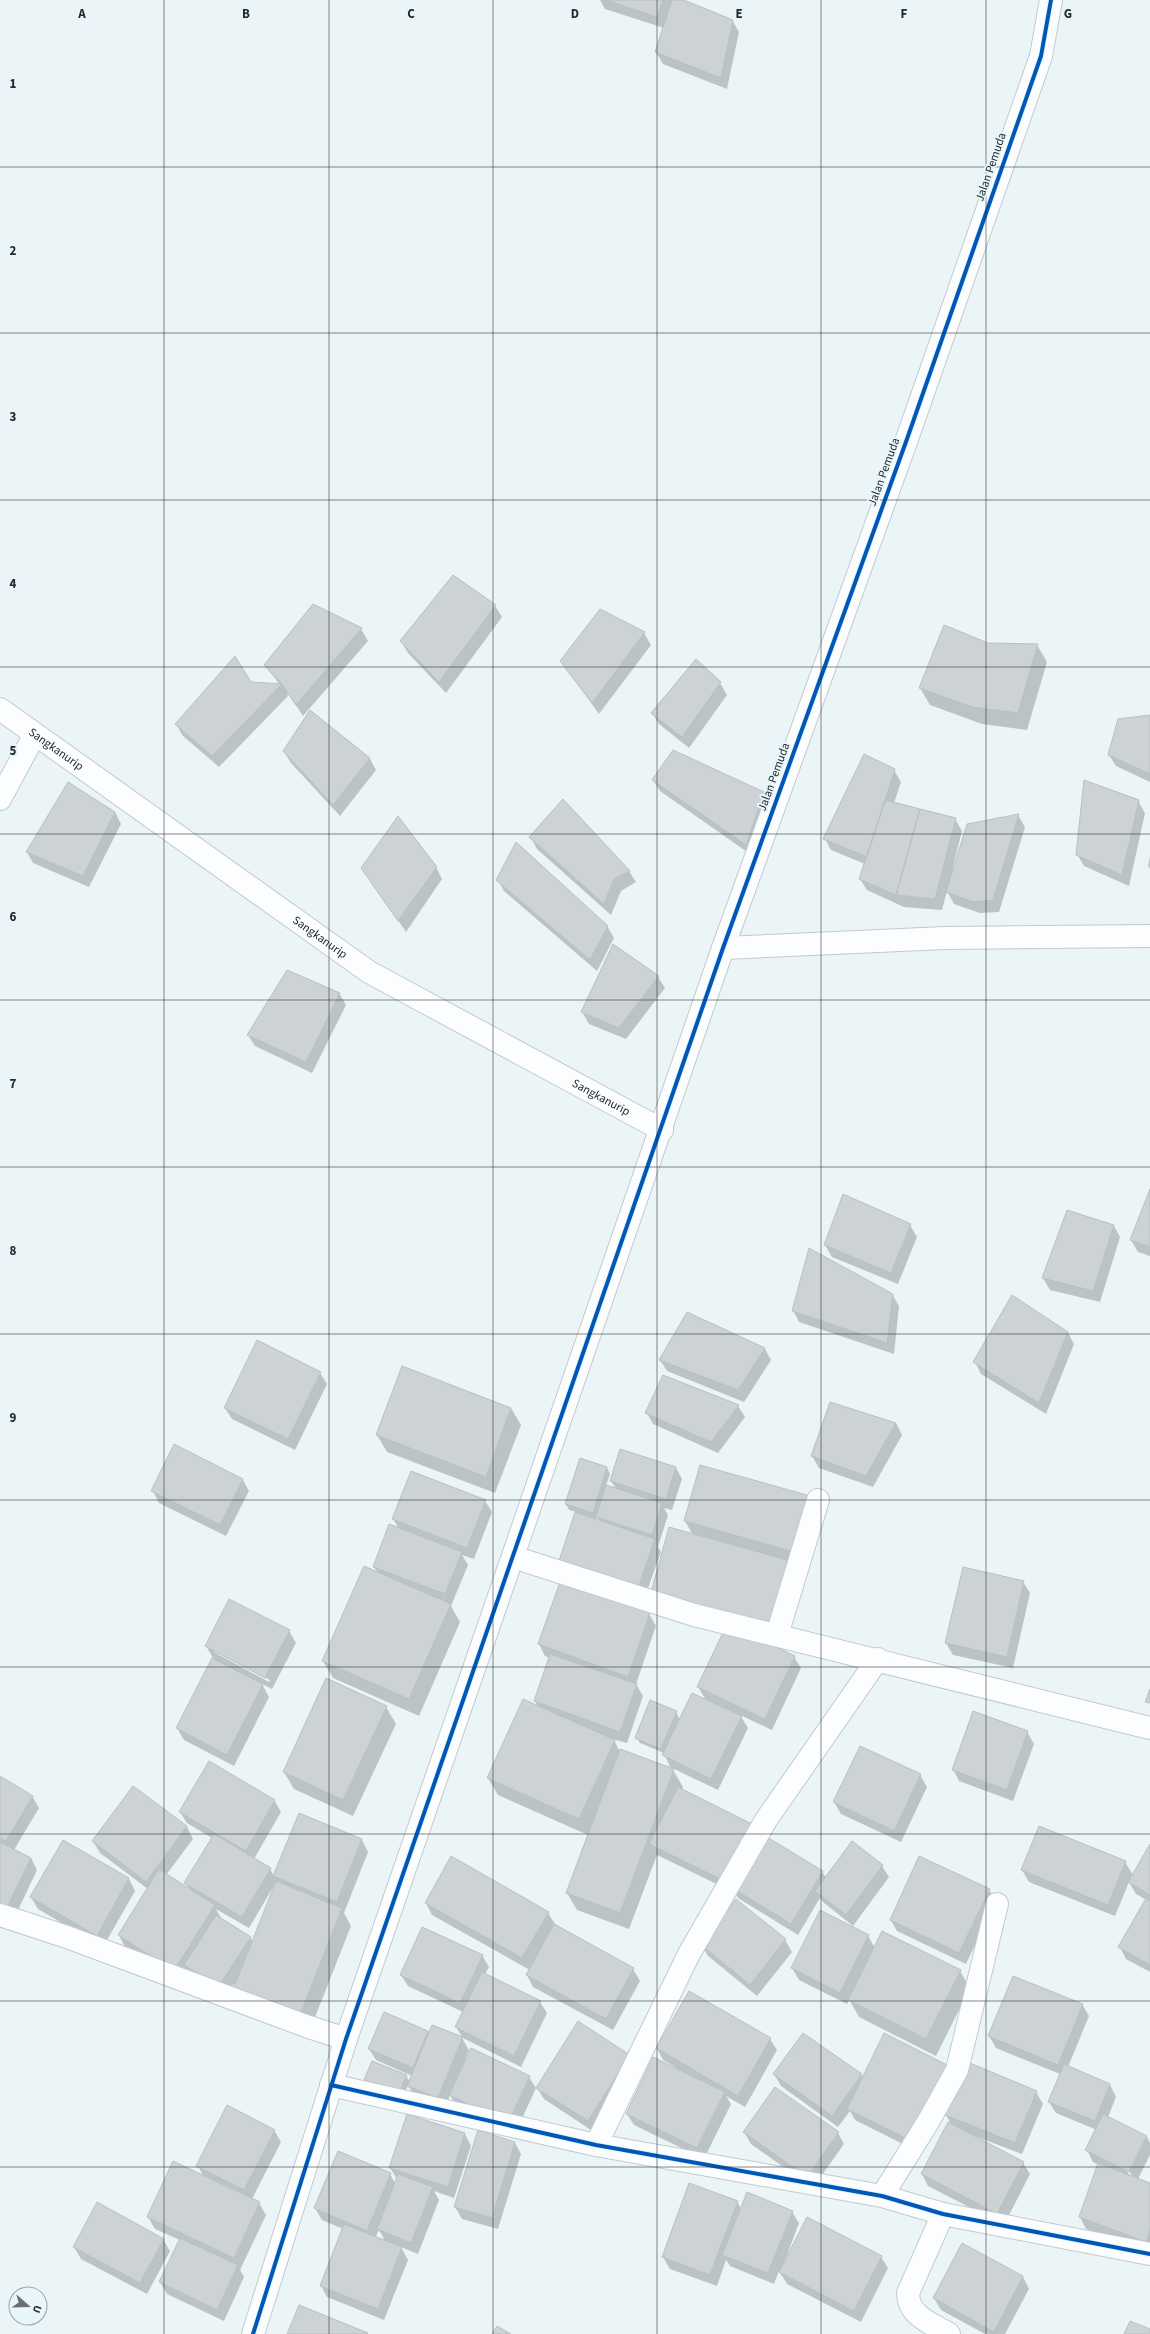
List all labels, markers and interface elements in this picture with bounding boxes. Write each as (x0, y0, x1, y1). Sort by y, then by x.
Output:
text: A (77, 5, 86, 23)
text: B (242, 5, 250, 23)
text: C (407, 5, 415, 23)
text: D (571, 5, 579, 23)
text: E (735, 5, 743, 23)
text: F (901, 5, 908, 23)
text: G (1064, 5, 1072, 23)
text: 1 (10, 75, 17, 93)
street label: Jalan Pemuda (971, 130, 1011, 204)
text: 2 (10, 242, 17, 260)
text: 3 (10, 408, 17, 426)
street label: Jalan Pemuda (864, 435, 904, 509)
text: 4 (10, 575, 17, 593)
street label: Sangkanurip (25, 724, 87, 775)
street label: Jalan Pemuda (754, 740, 794, 814)
text: 5 (10, 742, 17, 760)
text: 6 (10, 908, 17, 926)
street label: Sangkanurip (289, 912, 351, 963)
text: 7 (10, 1075, 17, 1093)
street label: Sangkanurip (569, 1075, 634, 1120)
text: 8 (10, 1242, 17, 1260)
text: 9 (10, 1409, 17, 1427)
north arrow (8, 2286, 48, 2326)
text: U (29, 2303, 45, 2315)

